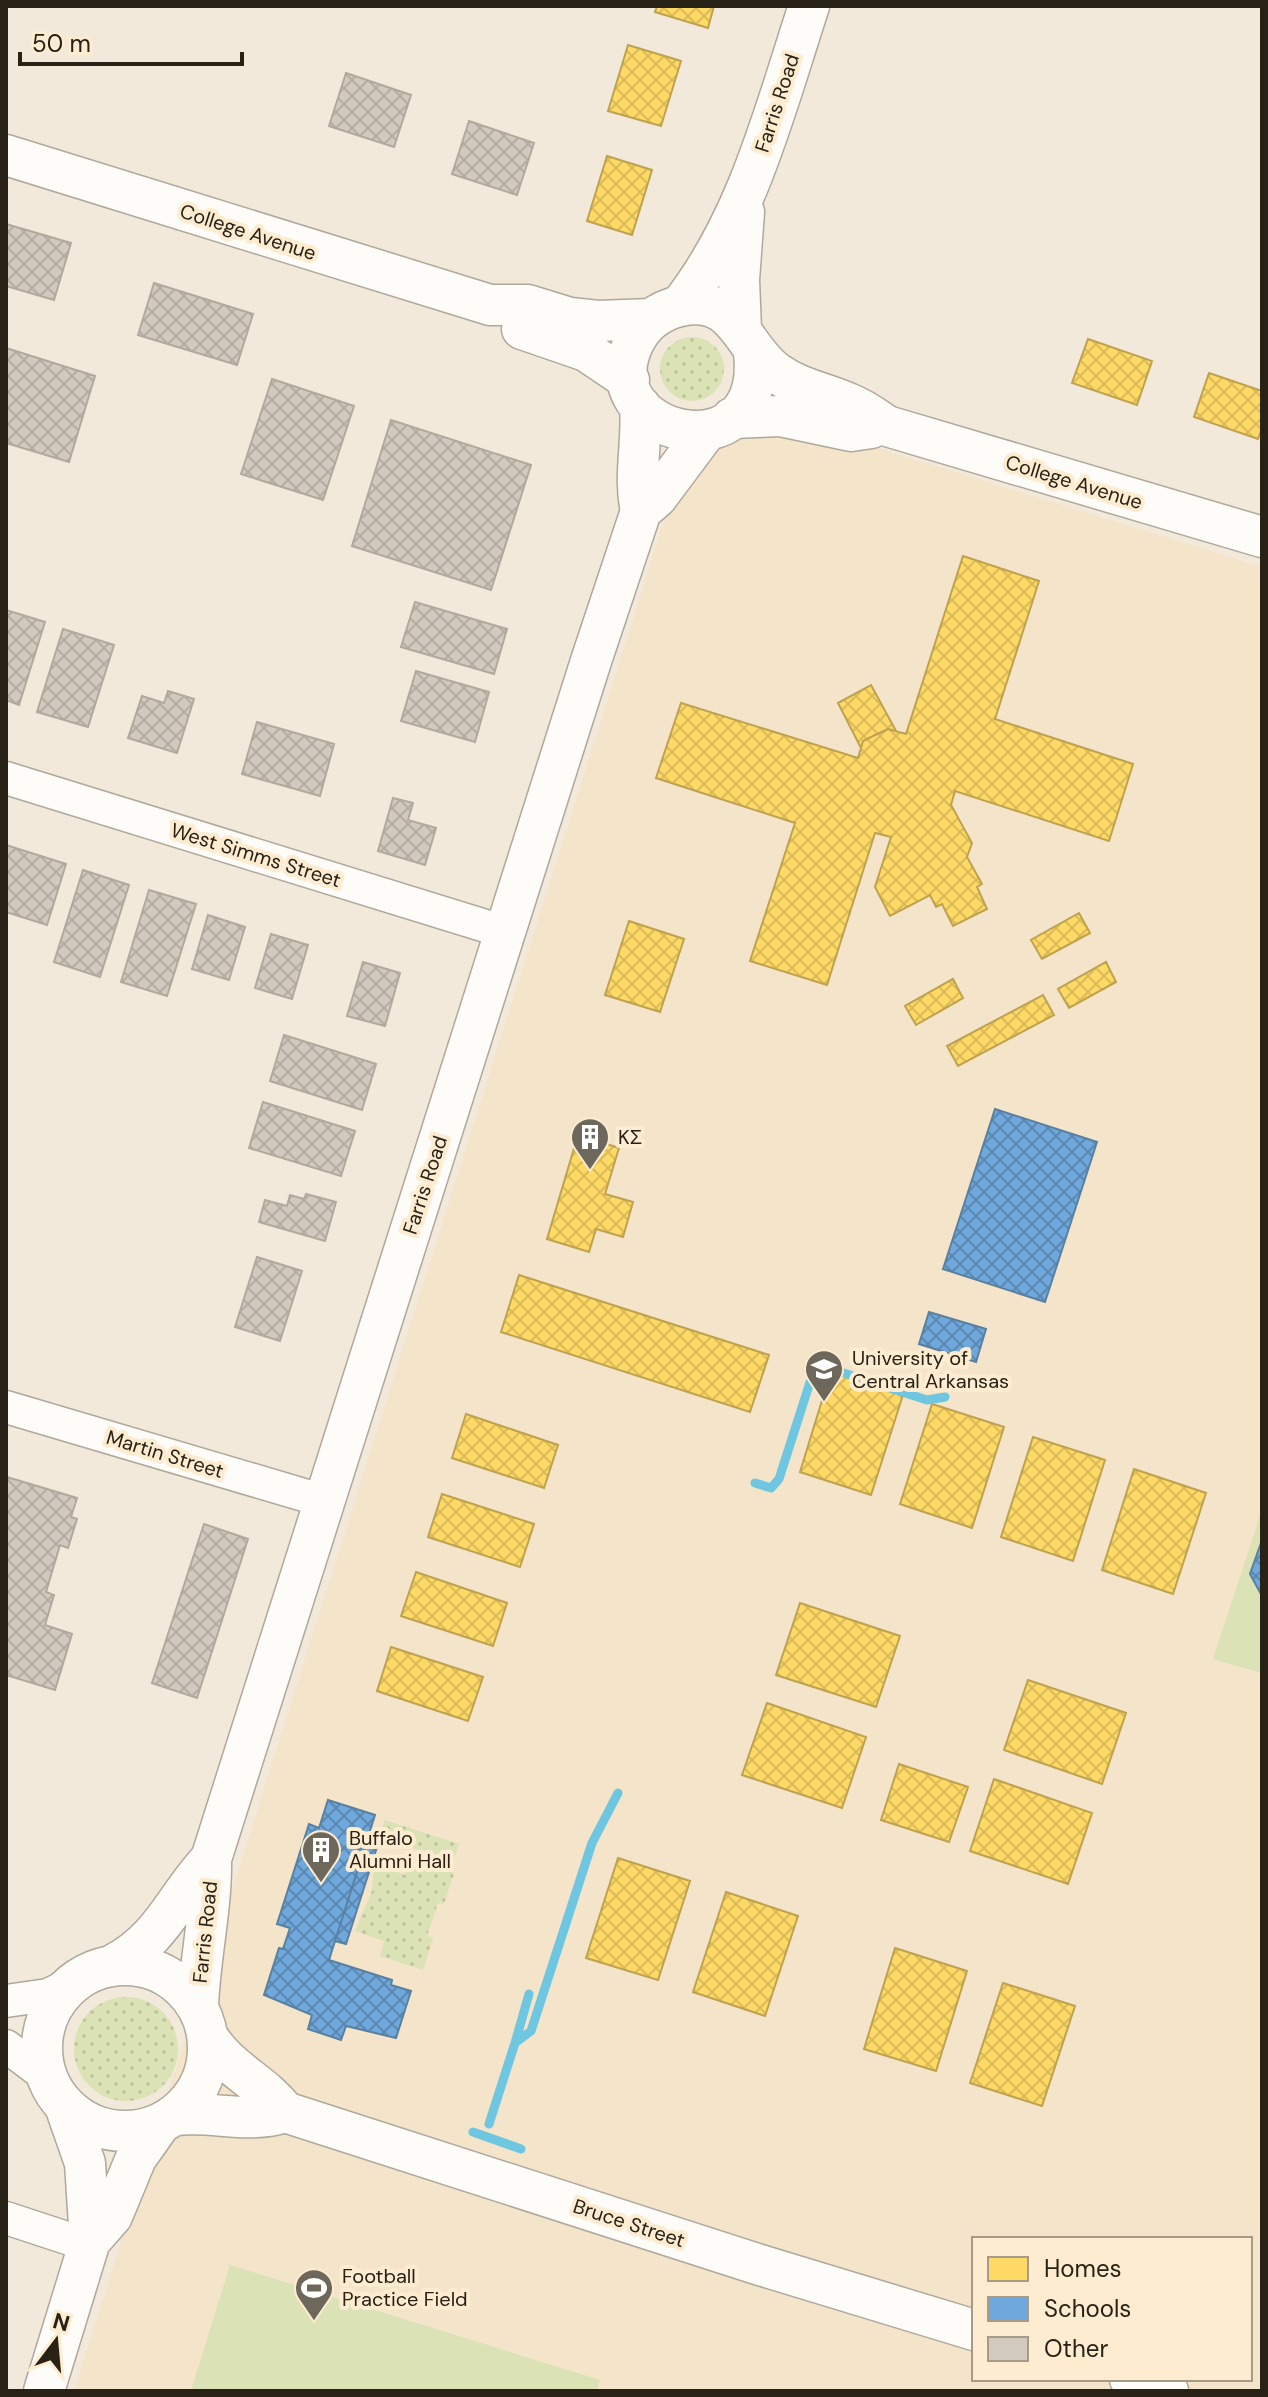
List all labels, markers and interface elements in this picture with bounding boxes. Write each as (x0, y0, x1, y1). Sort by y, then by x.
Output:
scale bar (20, 16, 242, 66)
text: 50 m (32, 28, 91, 59)
street label: Farris Road (749, 50, 805, 156)
street label: College Avenue (177, 198, 319, 266)
street label: College Avenue (1002, 449, 1146, 515)
street label: West Simms Street (168, 817, 344, 893)
building icon: KΣ (569, 1116, 611, 1171)
place label: KΣ (618, 1124, 642, 1150)
street label: Farris Road (397, 1132, 453, 1238)
place label: University of Central Arkansas (852, 1345, 1009, 1394)
school or university icon: University of Central Arkansas (803, 1348, 845, 1403)
street label: Martin Street (103, 1424, 227, 1484)
place label: Buffalo Alumni Hall (349, 1825, 451, 1874)
building icon: Buffalo Alumni Hall (300, 1829, 342, 1884)
street label: Farris Road (187, 1880, 223, 1984)
street label: Bruce Street (570, 2193, 688, 2253)
legend (972, 2237, 1252, 2381)
text: Homes (1044, 2253, 1122, 2284)
place label: Football Practice Field (342, 2263, 468, 2312)
sports icon: Football Practice Field (293, 2267, 335, 2322)
text: Schools (1044, 2293, 1131, 2324)
north arrow (16, 2301, 96, 2381)
text: N (50, 2306, 73, 2338)
text: Other (1044, 2333, 1108, 2364)

